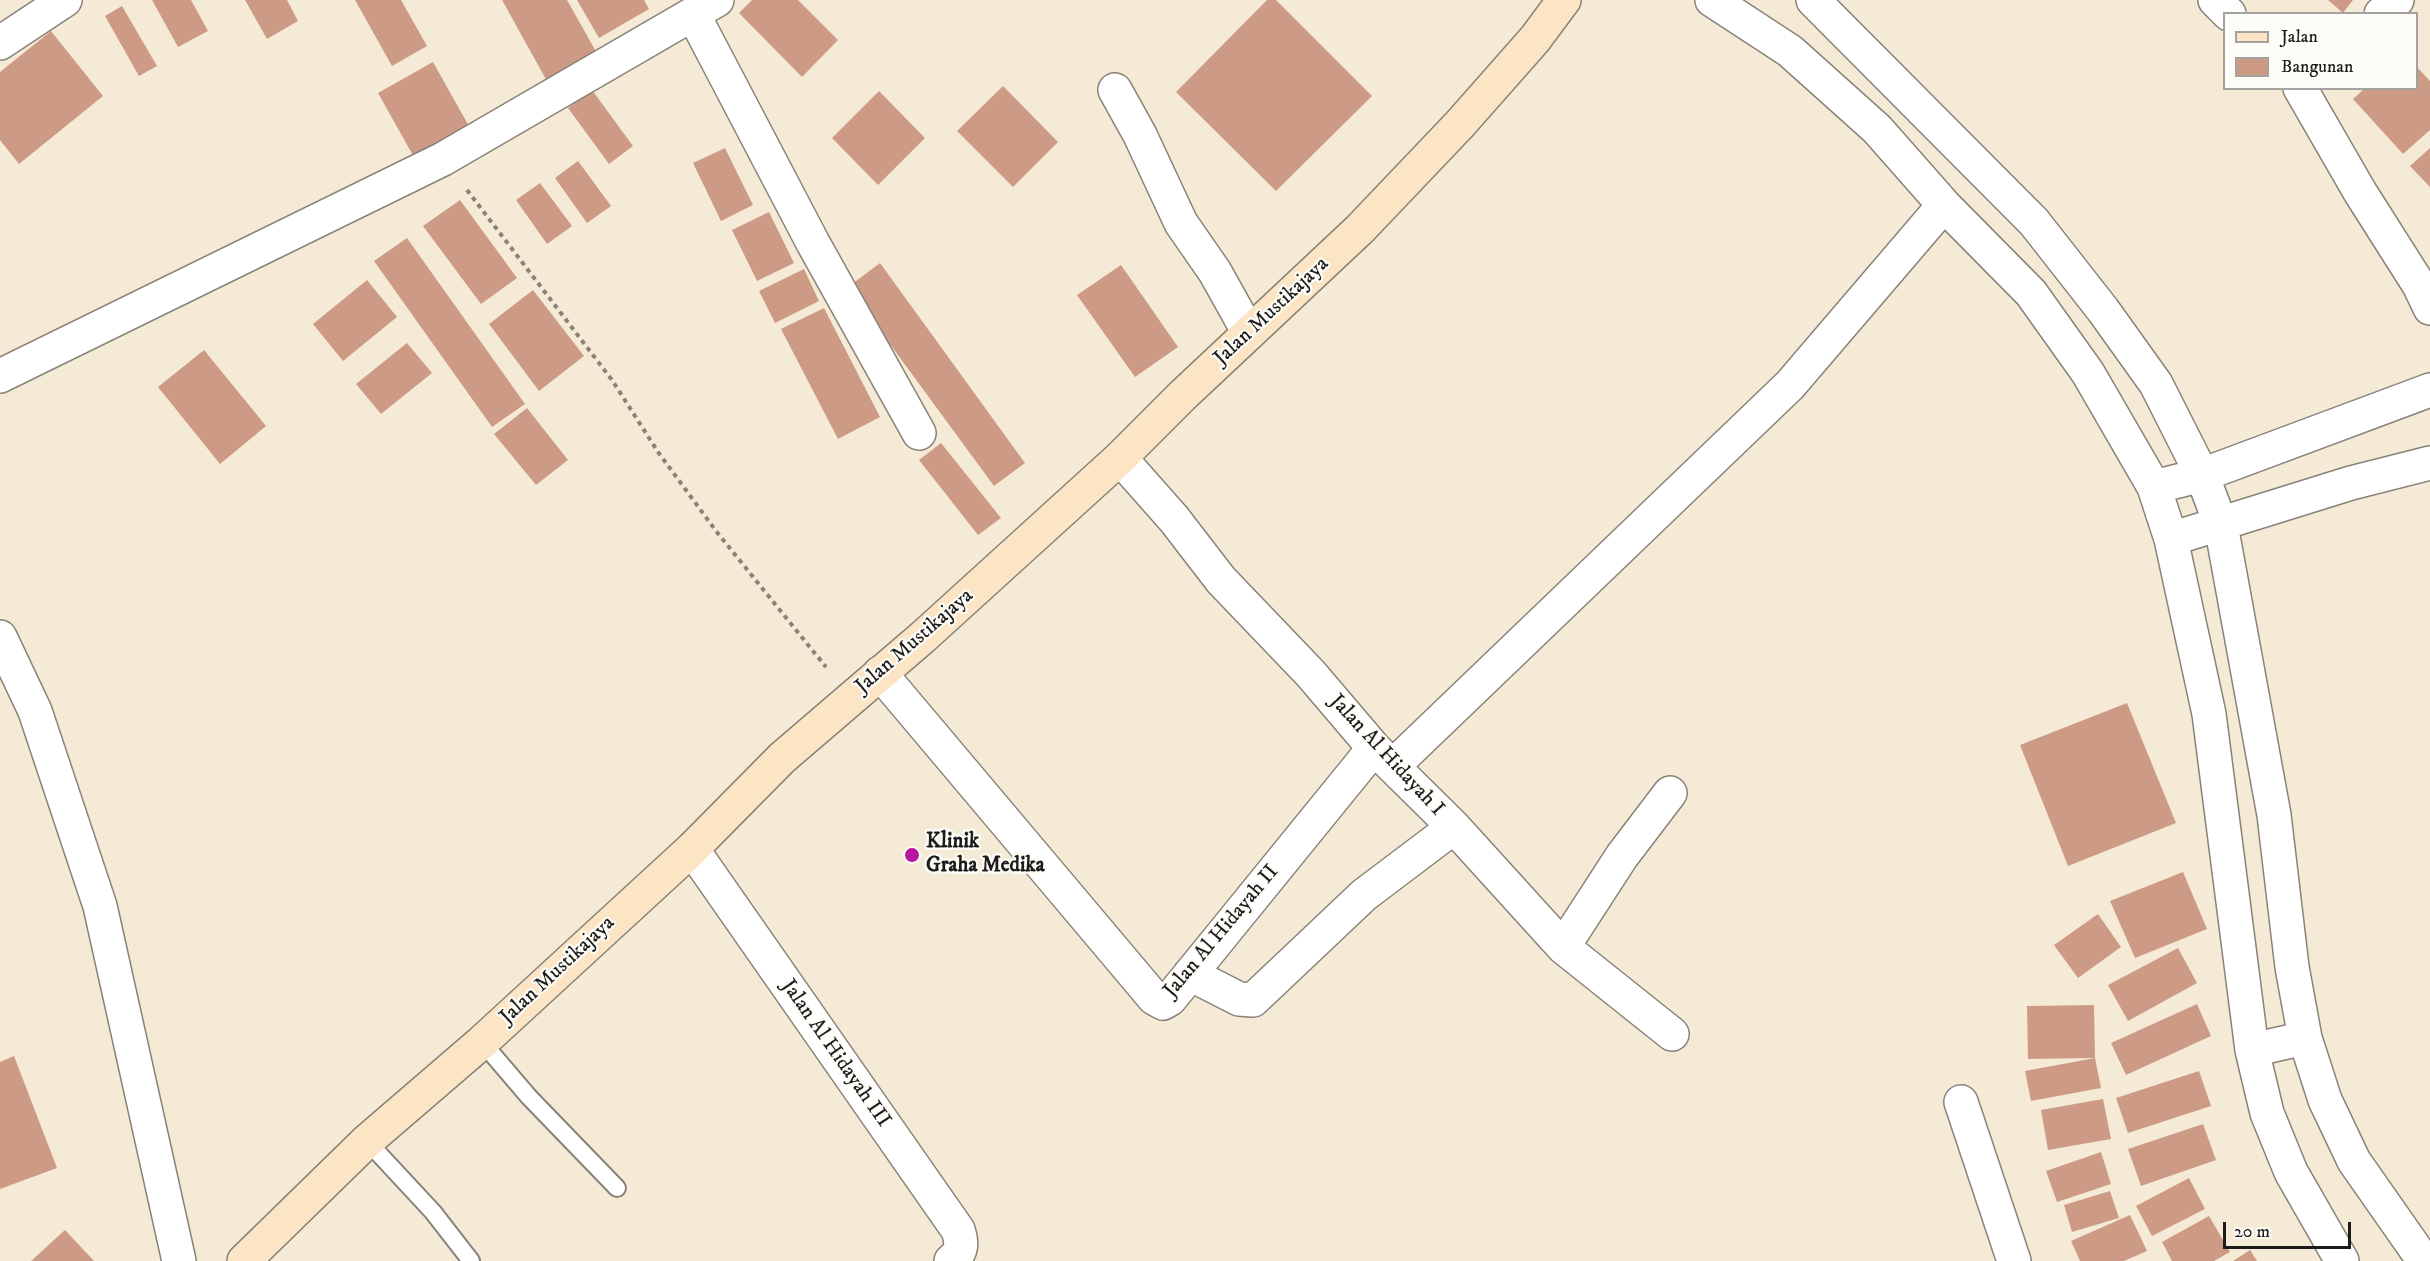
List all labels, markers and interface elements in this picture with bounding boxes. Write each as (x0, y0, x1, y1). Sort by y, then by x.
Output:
legend (2223, 12, 2418, 90)
text: Jalan (2281, 26, 2318, 48)
text: Bangunan (2281, 56, 2353, 78)
street label: Jalan Mustikajaya (1209, 252, 1335, 372)
street label: Jalan Mustikajaya (851, 584, 979, 700)
street label: Jalan Al Hidayah I (1323, 690, 1449, 822)
place label: Klinik Graha Medika (926, 830, 1045, 880)
marker: Klinik Graha Medika (903, 846, 921, 864)
street label: Jalan Al Hidayah II (1159, 860, 1285, 1004)
street label: Jalan Mustikajaya (495, 911, 621, 1031)
street label: Jalan Al Hidayah III (775, 975, 895, 1133)
scale bar (2226, 1210, 2354, 1248)
text: 20 m (2234, 1221, 2270, 1243)

